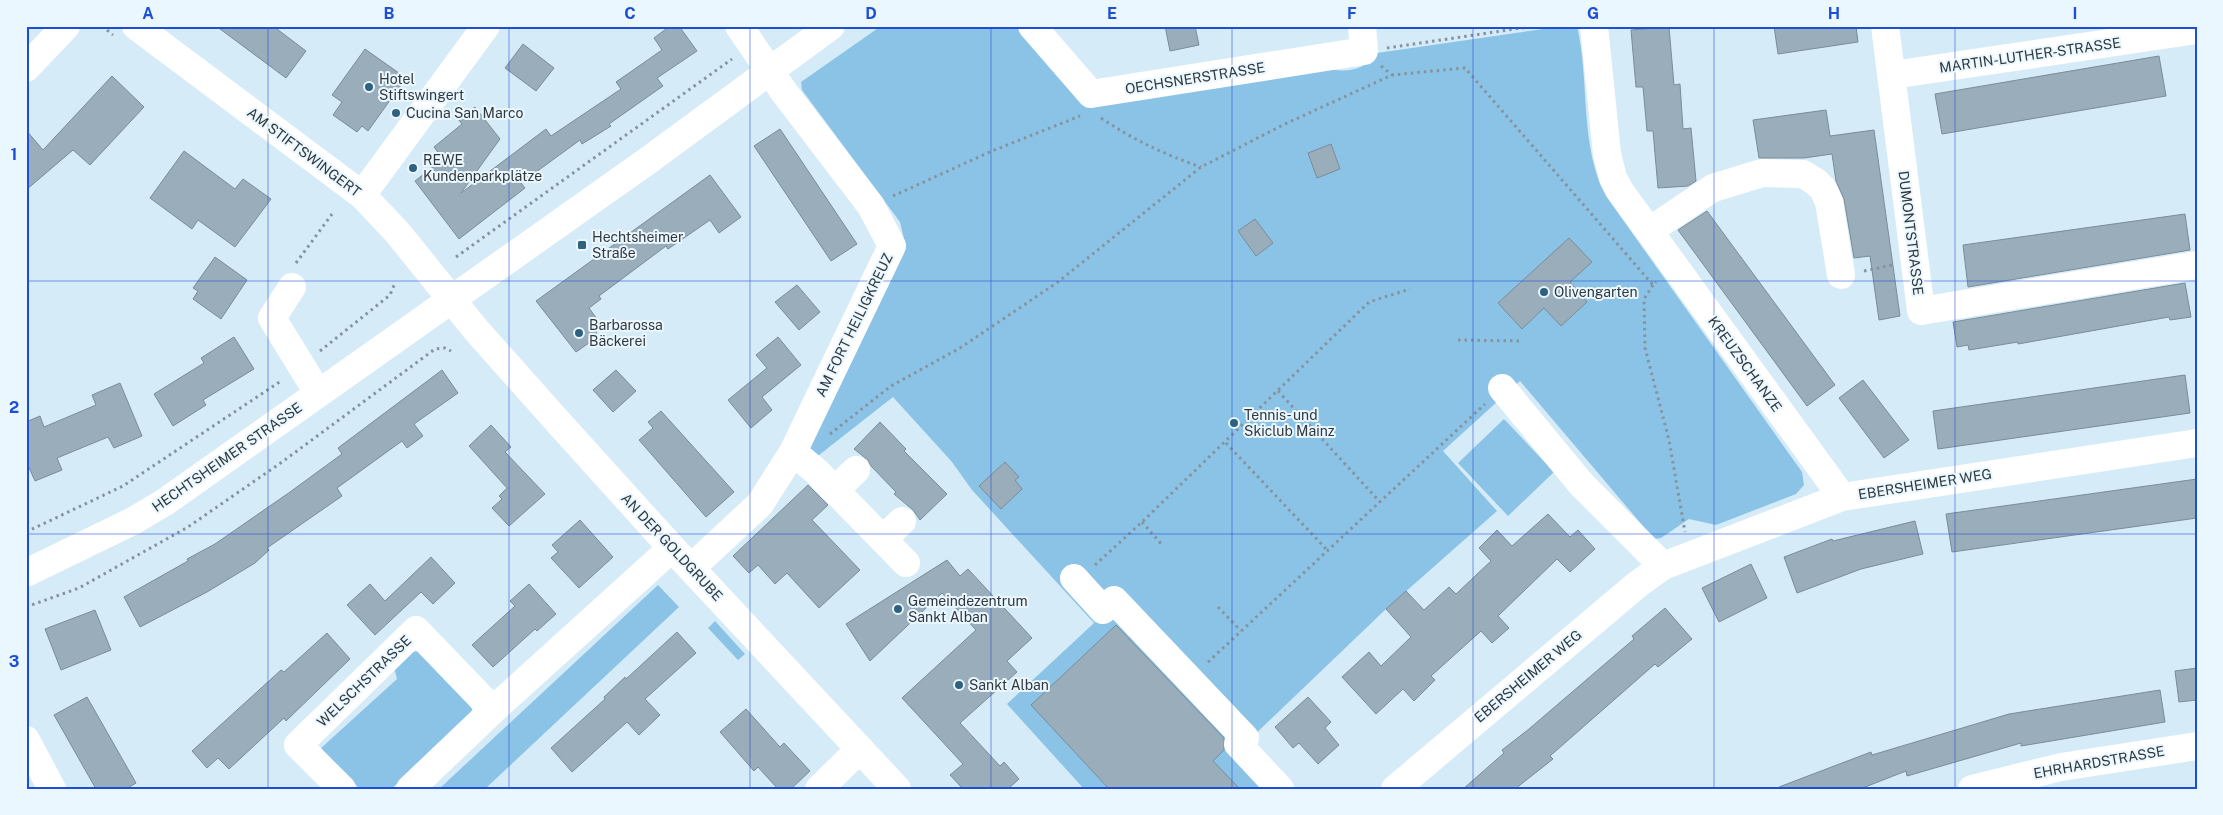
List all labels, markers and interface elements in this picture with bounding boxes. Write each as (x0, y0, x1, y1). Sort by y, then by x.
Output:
text: A (142, 4, 154, 23)
text: B (384, 4, 395, 23)
text: C (624, 4, 636, 23)
text: D (865, 4, 877, 23)
text: E (1107, 4, 1117, 23)
text: F (1347, 4, 1357, 23)
text: G (1587, 4, 1599, 23)
text: H (1828, 4, 1840, 23)
text: I (2073, 4, 2077, 23)
street label: MARTIN-LUTHER-STRASSE (1938, 34, 2122, 76)
street label: OECHSNERSTRASSE (1124, 59, 1266, 97)
place label: Hotel Stiftswingert (379, 71, 464, 103)
marker: Hotel Stiftswingert (363, 81, 375, 93)
street label: AM STIFTSWINGERT (244, 104, 364, 200)
place label: Cucina San Marco (406, 105, 524, 121)
marker: Cucina San Marco (390, 107, 402, 119)
text: 1 (11, 145, 17, 164)
place label: REWE Kundenparkplätze (423, 152, 542, 184)
marker: REWE Kundenparkplätze (407, 162, 419, 174)
street label: DUMONTSTRASSE (1895, 170, 1927, 296)
place label: Hechtsheimer Straße (592, 229, 683, 261)
marker: Hechtsheimer Straße (576, 239, 588, 251)
street label: AM FORT HEILIGKREUZ (812, 251, 896, 399)
place label: Olivengarten (1554, 284, 1638, 300)
marker: Olivengarten (1538, 286, 1550, 298)
street label: KREUZSCHANZE (1705, 313, 1785, 415)
place label: Barbarossa Bäckerei (589, 317, 663, 349)
marker: Barbarossa Bäckerei (573, 327, 585, 339)
text: 2 (9, 398, 19, 417)
street label: HECHTSHEIMER STRASSE (149, 399, 305, 515)
place label: Tennis- und Skiclub Mainz (1244, 407, 1335, 439)
marker: Tennis- und Skiclub Mainz (1228, 417, 1240, 429)
street label: EBERSHEIMER WEG (1857, 466, 1993, 502)
street label: AN DER GOLDGRUBE (618, 490, 726, 604)
place label: Gemeindezentrum Sankt Alban (908, 593, 1028, 625)
marker: Gemeindezentrum Sankt Alban (892, 603, 904, 615)
street label: EBERSHEIMER WEG (1471, 626, 1585, 726)
street label: WELSCHSTRASSE (314, 632, 414, 730)
text: 3 (9, 652, 19, 671)
place label: Sankt Alban (969, 677, 1049, 693)
marker: Sankt Alban (953, 679, 965, 691)
street label: EHRHARDSTRASSE (2032, 743, 2166, 781)

